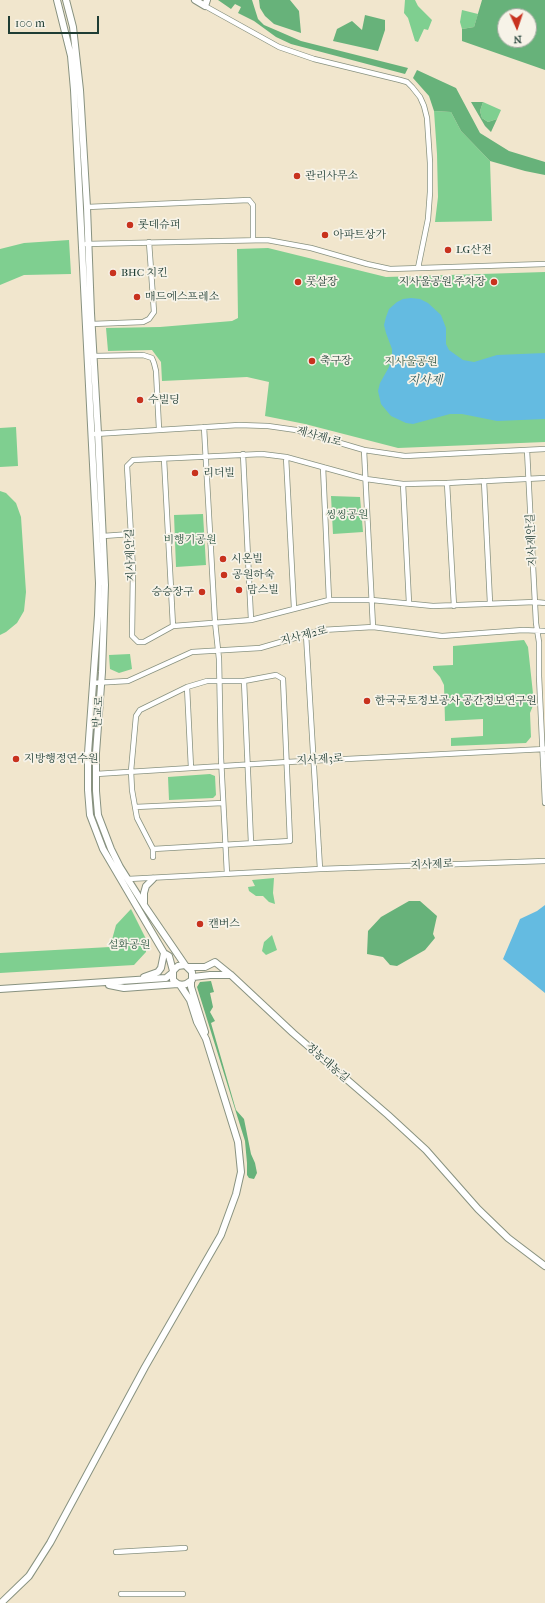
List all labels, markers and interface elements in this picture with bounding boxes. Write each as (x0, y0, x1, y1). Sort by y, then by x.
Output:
scale bar (10, 8, 101, 34)
north arrow (497, 8, 537, 48)
text: 100 m (15, 16, 45, 30)
text: N (513, 33, 522, 46)
place label: 관리사무소 (305, 169, 358, 183)
marker: 관리사무소 (292, 171, 302, 181)
place label: 롯데슈퍼 (138, 218, 181, 232)
marker: 롯데슈퍼 (125, 220, 135, 230)
place label: 아파트상가 (333, 228, 386, 242)
marker: 아파트상가 (320, 230, 330, 240)
place label: LG산전 (456, 243, 492, 257)
marker: LG산전 (443, 245, 453, 255)
place label: BHC 치킨 (121, 266, 168, 280)
marker: BHC 치킨 (108, 268, 118, 278)
place label: 풋살장 (306, 275, 338, 289)
place label: 지사울공원 주차장 (399, 275, 486, 289)
marker: 풋살장 (293, 277, 303, 287)
marker: 지사울공원 주차장 (489, 277, 499, 287)
place label: 매드에스프레소 (145, 290, 219, 304)
marker: 매드에스프레소 (132, 292, 142, 302)
place label: 축구장 (320, 354, 352, 368)
park label: 지사울공원 (384, 355, 438, 369)
marker: 축구장 (307, 356, 317, 366)
water label: 지사제 (408, 374, 442, 388)
place label: 수빌딩 (148, 393, 180, 407)
marker: 수빌딩 (135, 395, 145, 405)
street label: 제사제1로 (295, 424, 343, 450)
place label: 리더빌 (203, 466, 235, 480)
marker: 리더빌 (190, 468, 200, 478)
park label: 씽씽공원 (326, 508, 368, 522)
street label: 지사제안길 (524, 513, 540, 567)
street label: 지사제안길 (123, 528, 139, 582)
park label: 비행기공원 (163, 533, 217, 547)
place label: 시온빌 (231, 552, 263, 566)
marker: 시온빌 (218, 554, 228, 564)
place label: 공원하숙 (232, 568, 275, 582)
marker: 공원하숙 (219, 570, 229, 580)
place label: 맘스빌 (247, 583, 279, 597)
place label: 승승장구 (151, 585, 194, 599)
marker: 맘스빌 (234, 585, 244, 595)
marker: 승승장구 (197, 587, 207, 597)
street label: 지사제2로 (279, 624, 329, 648)
place label: 한국국토정보공사 공간정보연구원 (375, 694, 537, 708)
street label: 반교로 (91, 696, 107, 728)
marker: 한국국토정보공사 공간정보연구원 (362, 696, 372, 706)
place label: 지방행정연수원 (24, 752, 98, 766)
street label: 지사제3로 (296, 752, 344, 768)
marker: 지방행정연수원 (11, 754, 21, 764)
street label: 지사제로 (411, 858, 453, 872)
place label: 캔버스 (208, 917, 240, 931)
marker: 캔버스 (195, 919, 205, 929)
park label: 설화공원 (108, 938, 150, 952)
street label: 정농대농길 (303, 1041, 351, 1085)

